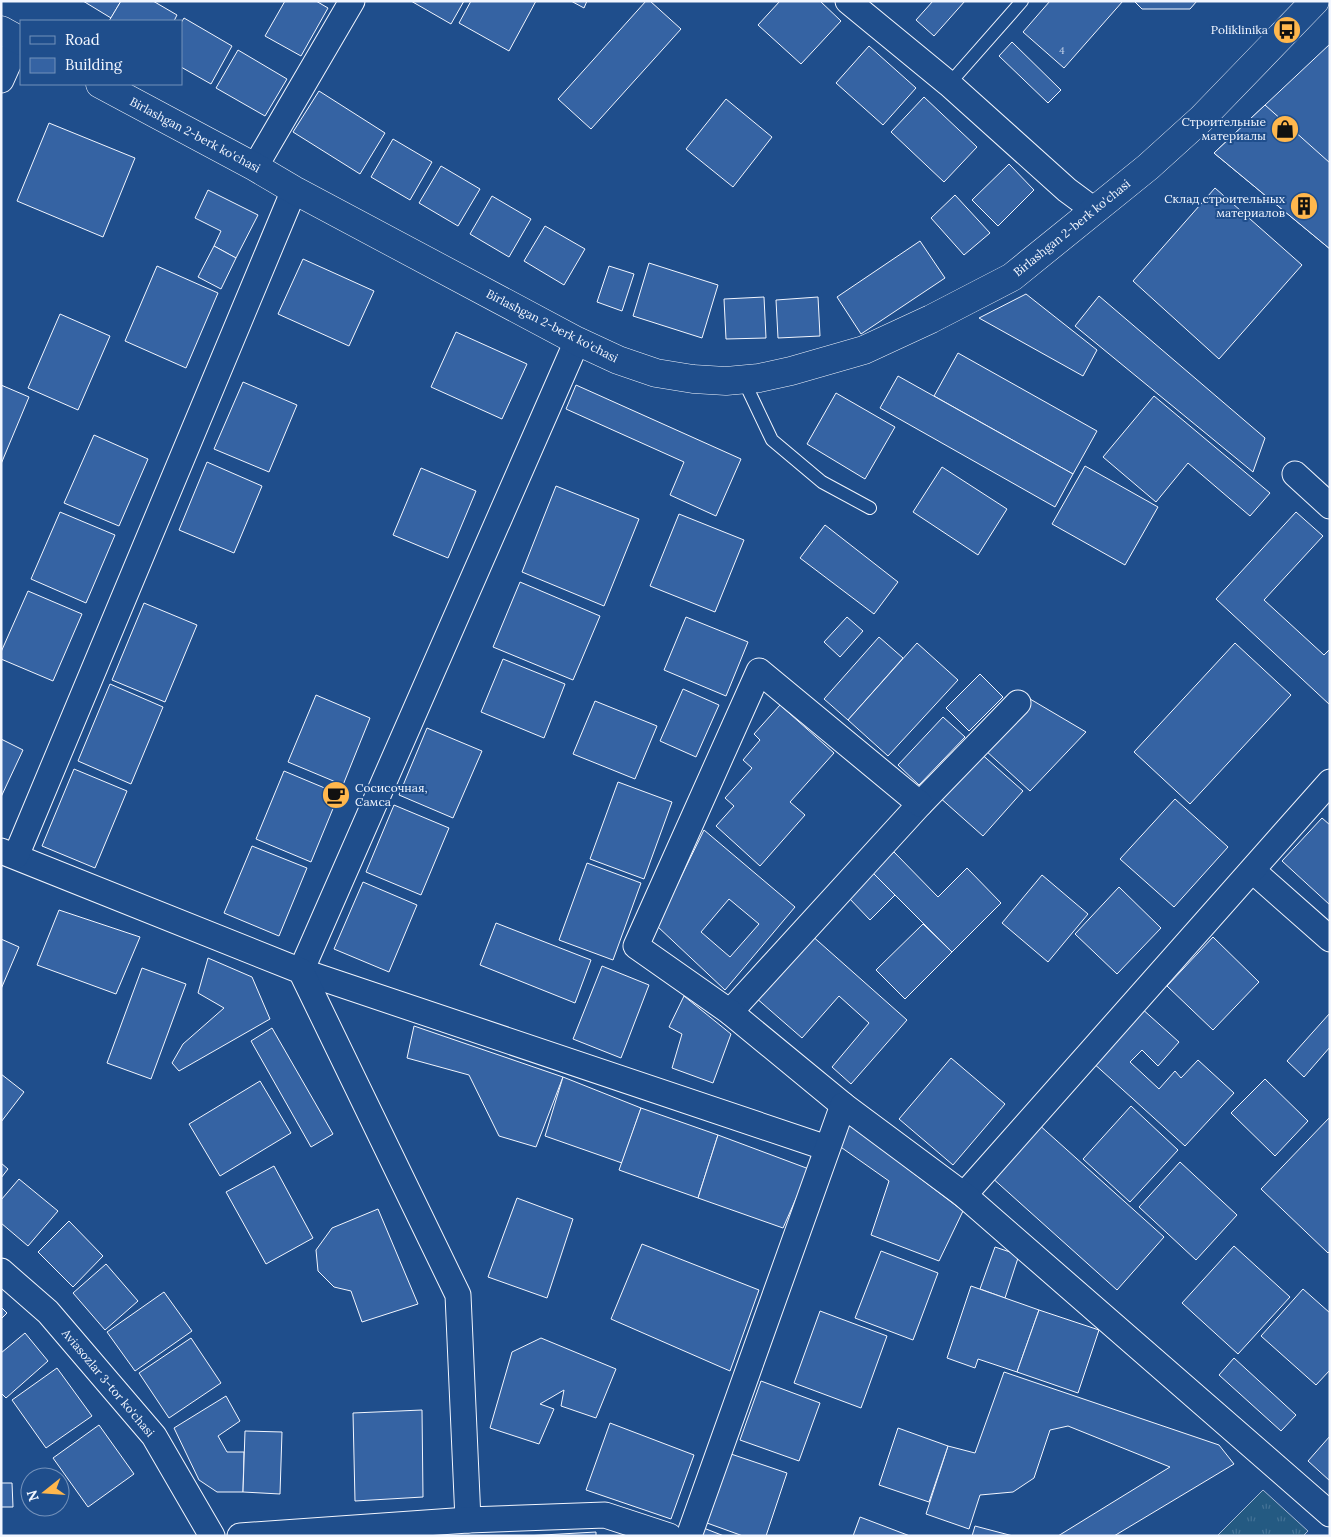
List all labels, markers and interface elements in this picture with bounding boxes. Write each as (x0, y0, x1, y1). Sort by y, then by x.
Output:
bus stop icon: Poliklinika (1272, 15, 1302, 45)
legend (20, 20, 182, 85)
place label: Poliklinika (1211, 22, 1268, 37)
text: Road (65, 30, 100, 49)
house number: 4 (1059, 44, 1065, 57)
text: Building (65, 55, 123, 74)
street label: Birlashgan 2-berk ko'chasi (127, 94, 263, 175)
place label: Строительные материалы (1181, 114, 1266, 143)
shop icon: Строительные материалы (1270, 114, 1300, 144)
street label: Birlashgan 2-berk ko'chasi (1010, 176, 1133, 279)
place label: Склад строительных материалов (1164, 191, 1286, 220)
building icon: Склад строительных материалов (1289, 191, 1319, 221)
street label: Birlashgan 2-berk ko'chasi (484, 286, 621, 365)
cafe icon: Сосисочная, Самса (321, 780, 351, 810)
place label: Сосисочная, Самса (355, 780, 428, 809)
street label: Aviasozlar 3-tor ko'chasi (58, 1325, 158, 1440)
north arrow (20, 1467, 70, 1517)
text: N (22, 1488, 43, 1504)

